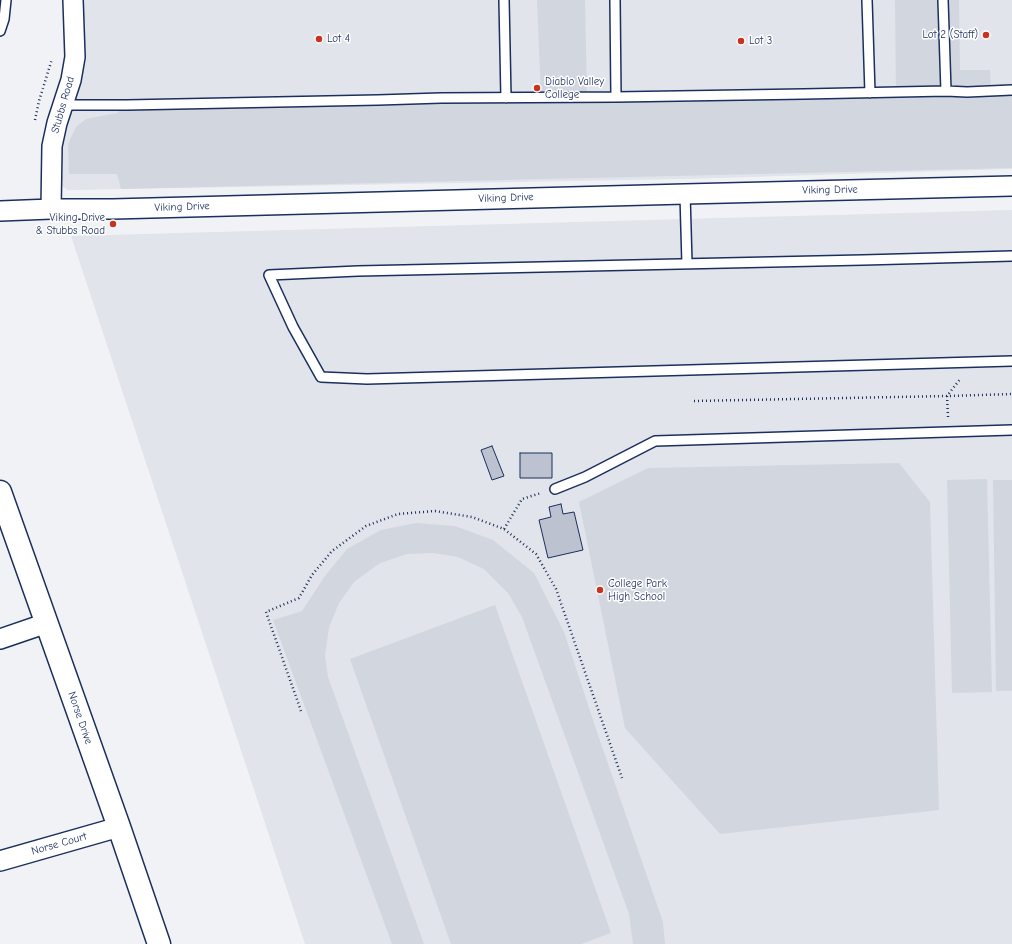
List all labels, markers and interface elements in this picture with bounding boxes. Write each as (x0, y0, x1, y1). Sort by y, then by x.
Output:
place label: Lot 2 (Staff) (922, 28, 978, 42)
marker: Lot 2 (Staff) (981, 30, 991, 40)
place label: Lot 4 (327, 32, 350, 46)
marker: Lot 4 (314, 34, 324, 44)
place label: Lot 3 (749, 34, 772, 48)
marker: Lot 3 (736, 36, 746, 46)
street label: Stubbs Road (49, 75, 77, 135)
place label: Diablo Valley College (545, 75, 604, 101)
marker: Diablo Valley College (532, 83, 542, 93)
street label: Viking Drive (802, 183, 858, 197)
street label: Viking Drive (478, 190, 534, 206)
street label: Viking Drive (154, 199, 210, 215)
place label: Viking Drive & Stubbs Road (36, 211, 105, 237)
marker: Viking Drive & Stubbs Road (108, 219, 118, 229)
place label: College Park High School (608, 577, 667, 603)
marker: College Park High School (595, 585, 605, 595)
street label: Norse Drive (65, 690, 95, 746)
street label: Norse Court (30, 830, 88, 858)

